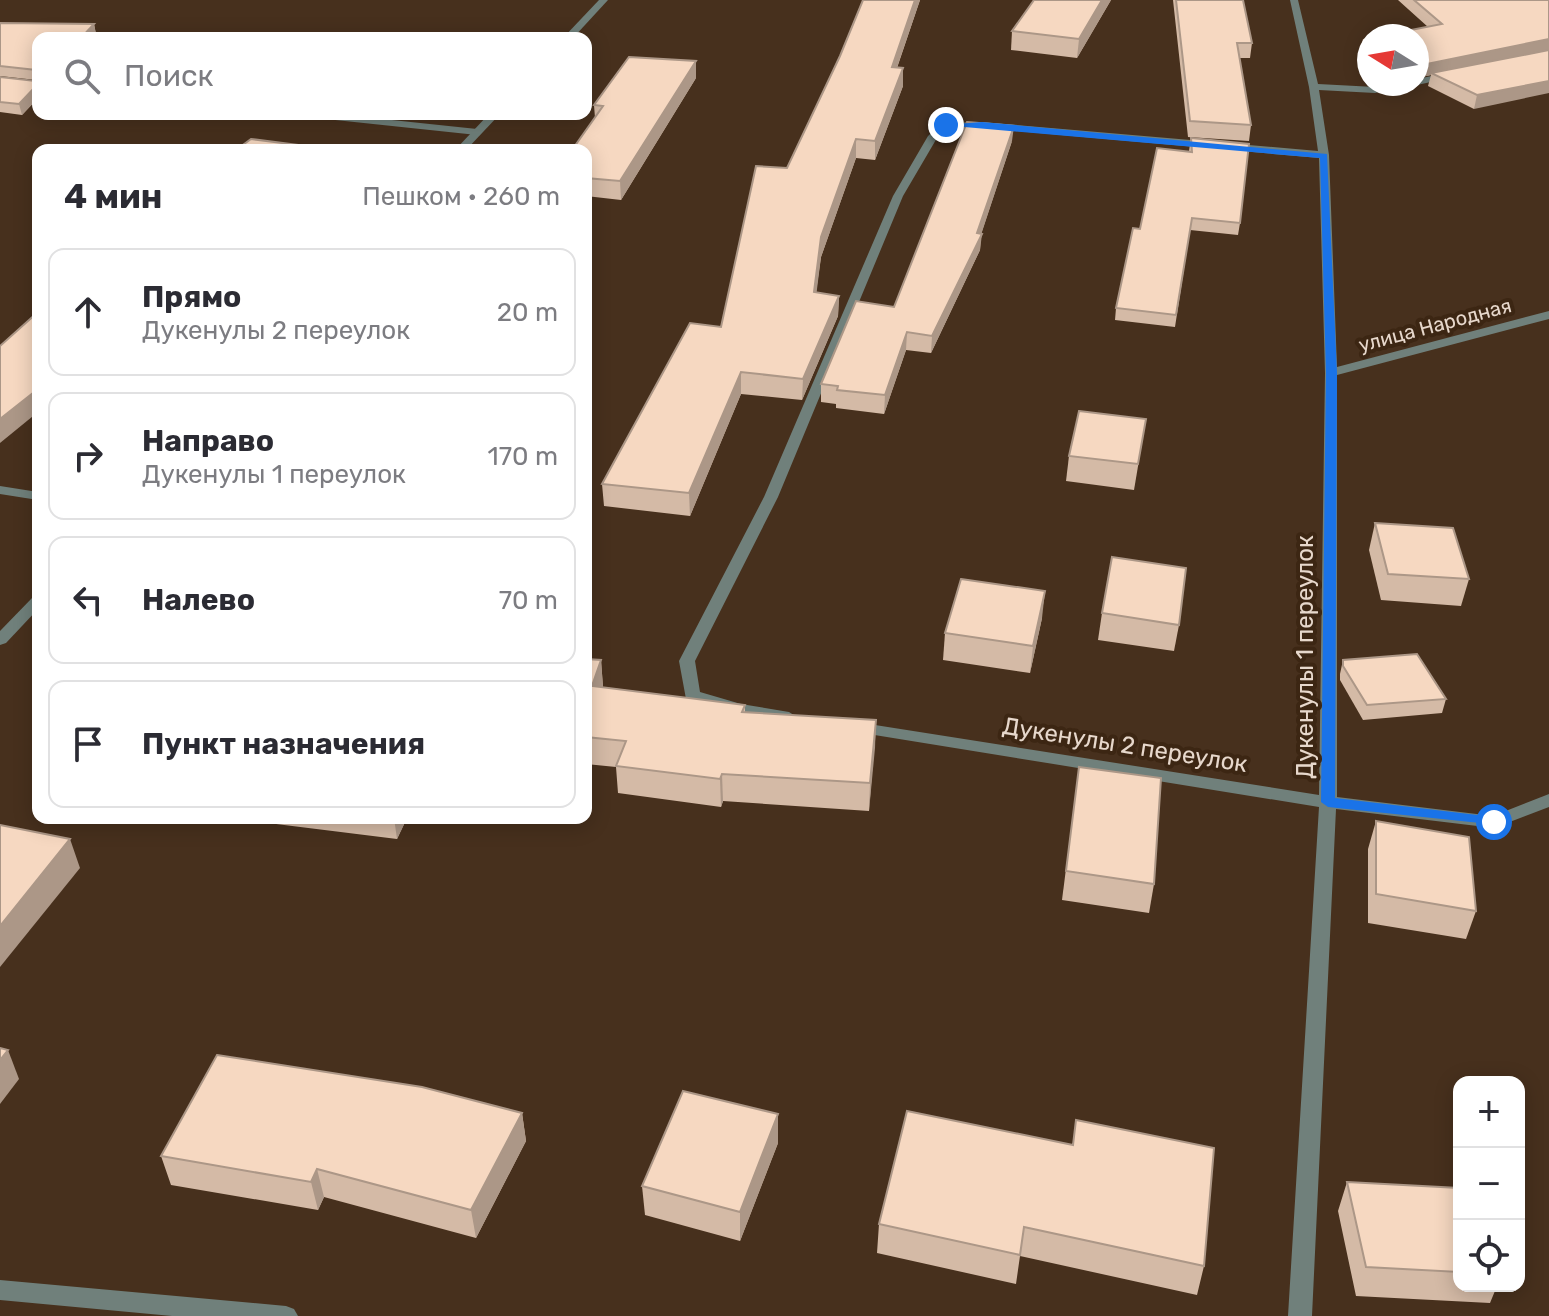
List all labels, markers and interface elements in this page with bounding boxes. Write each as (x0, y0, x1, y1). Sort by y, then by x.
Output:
north arrow (1357, 24, 1429, 96)
search box (32, 32, 592, 120)
icon: search (60, 54, 104, 98)
text: Поиск (124, 58, 214, 94)
route end (928, 107, 964, 143)
text: 4 мин (64, 176, 162, 217)
text: Пешком · 260 m (362, 181, 560, 212)
text: Прямо (142, 279, 241, 315)
icon: ahead (66, 290, 110, 334)
street label: улица Народная (1356, 293, 1514, 357)
text: 20 m (497, 297, 558, 328)
text: Дукенулы 2 переулок (142, 315, 410, 346)
text: Направо (142, 423, 274, 459)
icon: right (66, 434, 110, 478)
text: 170 m (488, 441, 558, 472)
text: Дукенулы 1 переулок (142, 459, 406, 490)
street label: Дукенулы 1 переулок (1291, 535, 1319, 779)
icon: left (66, 578, 110, 622)
text: Налево (142, 582, 255, 618)
text: 70 m (499, 585, 558, 616)
street label: Дукенулы 2 переулок (1001, 712, 1250, 778)
icon: arrive (66, 722, 110, 766)
text: Пункт назначения (142, 726, 425, 762)
route start (1476, 804, 1512, 840)
map controls (1453, 1076, 1525, 1292)
button: + (1453, 1076, 1525, 1148)
button: − (1453, 1148, 1525, 1220)
button: locate (1453, 1220, 1525, 1292)

